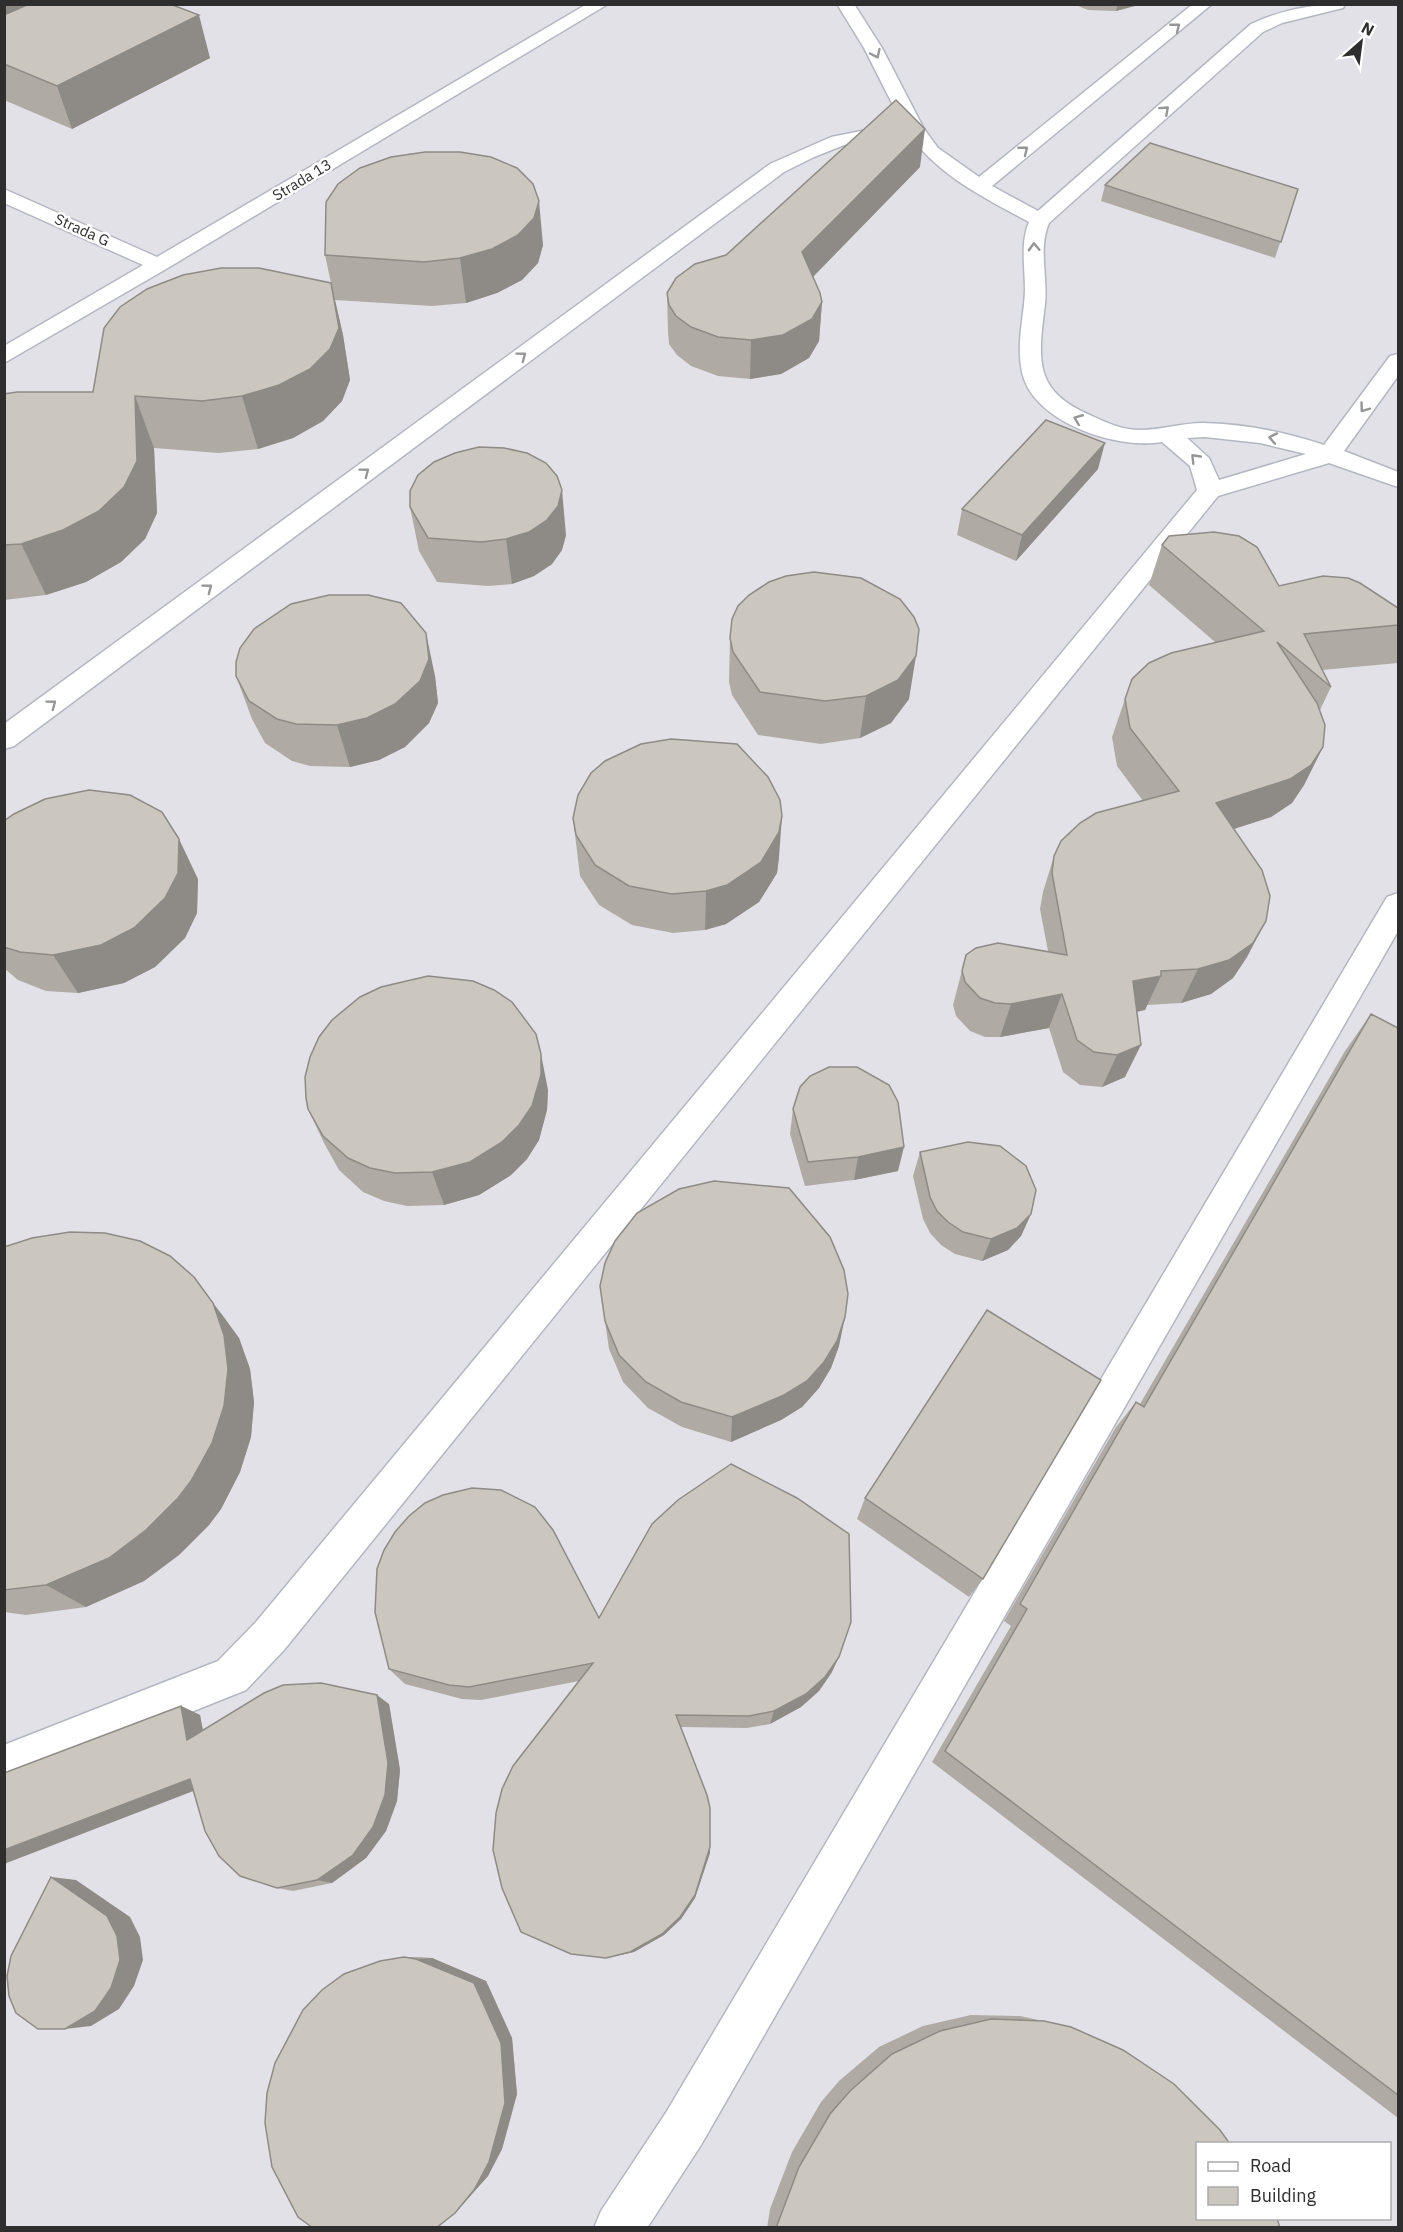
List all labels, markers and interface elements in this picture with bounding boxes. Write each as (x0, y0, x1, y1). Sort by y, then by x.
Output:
north arrow (1331, 12, 1391, 72)
text: N (1358, 17, 1378, 40)
one-way arrow (1169, 24, 1180, 35)
one-way arrow (868, 48, 880, 59)
one-way arrow (1158, 106, 1169, 117)
one-way arrow (1017, 146, 1028, 157)
street label: Strada 13 (269, 155, 335, 205)
street label: Strada G (52, 209, 113, 250)
one-way arrow (1028, 242, 1040, 251)
one-way arrow (515, 353, 526, 364)
one-way arrow (1360, 401, 1371, 412)
one-way arrow (1074, 414, 1085, 426)
one-way arrow (1269, 432, 1279, 445)
one-way arrow (1192, 454, 1203, 465)
one-way arrow (358, 469, 369, 480)
one-way arrow (202, 585, 213, 596)
one-way arrow (45, 701, 56, 712)
legend (1196, 2142, 1391, 2220)
text: Road (1250, 2154, 1291, 2177)
text: Building (1250, 2184, 1317, 2207)

